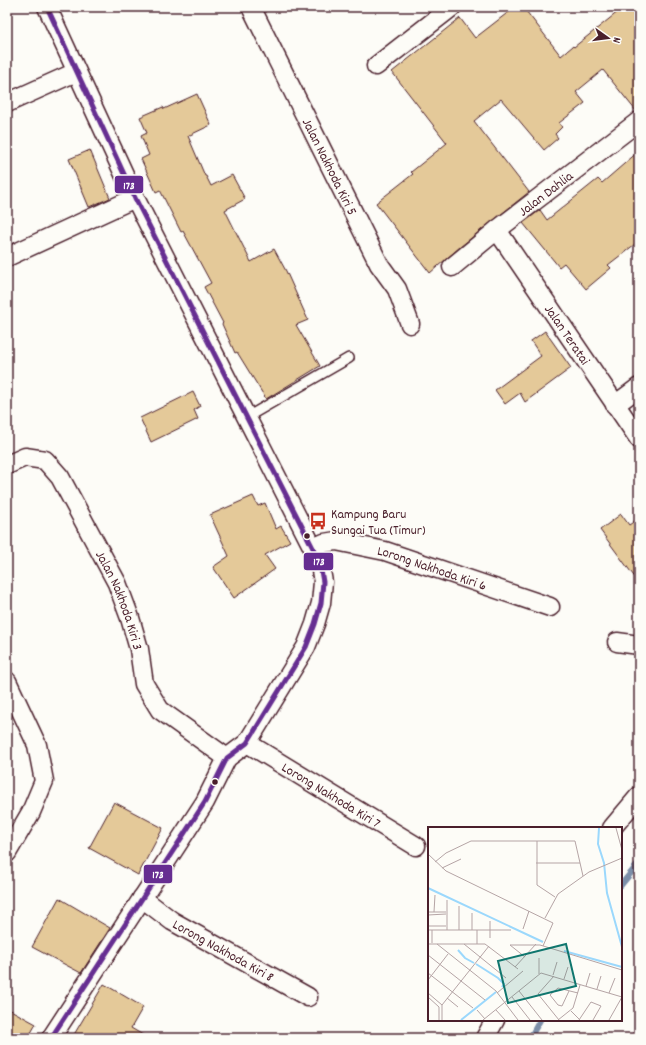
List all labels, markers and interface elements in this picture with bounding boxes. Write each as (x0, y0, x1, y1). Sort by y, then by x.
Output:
north arrow (588, 18, 628, 58)
text: N (607, 35, 624, 45)
street label: Jalan Nakhoda Kiri 5 (296, 115, 361, 219)
street label: Jalan Dahlia (515, 167, 578, 222)
line badge: 173 (114, 175, 144, 194)
text: 173 (123, 179, 135, 195)
street label: Jalan Teratai (538, 301, 594, 370)
place label: Kampung Baru Sungai Tua (Timur) (331, 505, 426, 541)
bus stop icon: Kampung Baru Sungai Tua (Timur) (308, 511, 328, 531)
unlabelled marker (302, 531, 312, 541)
street label: Lorong Nakhoda Kiri 6 (375, 542, 489, 597)
street label: Jalan Nakhoda Kiri 3 (89, 548, 147, 653)
line badge: 173 (303, 552, 334, 571)
text: 173 (313, 555, 325, 571)
street label: Lorong Nakhoda Kiri 7 (277, 758, 384, 834)
unlabelled marker (210, 777, 220, 787)
inset map (428, 827, 622, 1021)
line badge: 173 (143, 864, 173, 884)
text: 173 (152, 868, 164, 884)
street label: Lorong Nakhoda Kiri 8 (168, 915, 277, 988)

